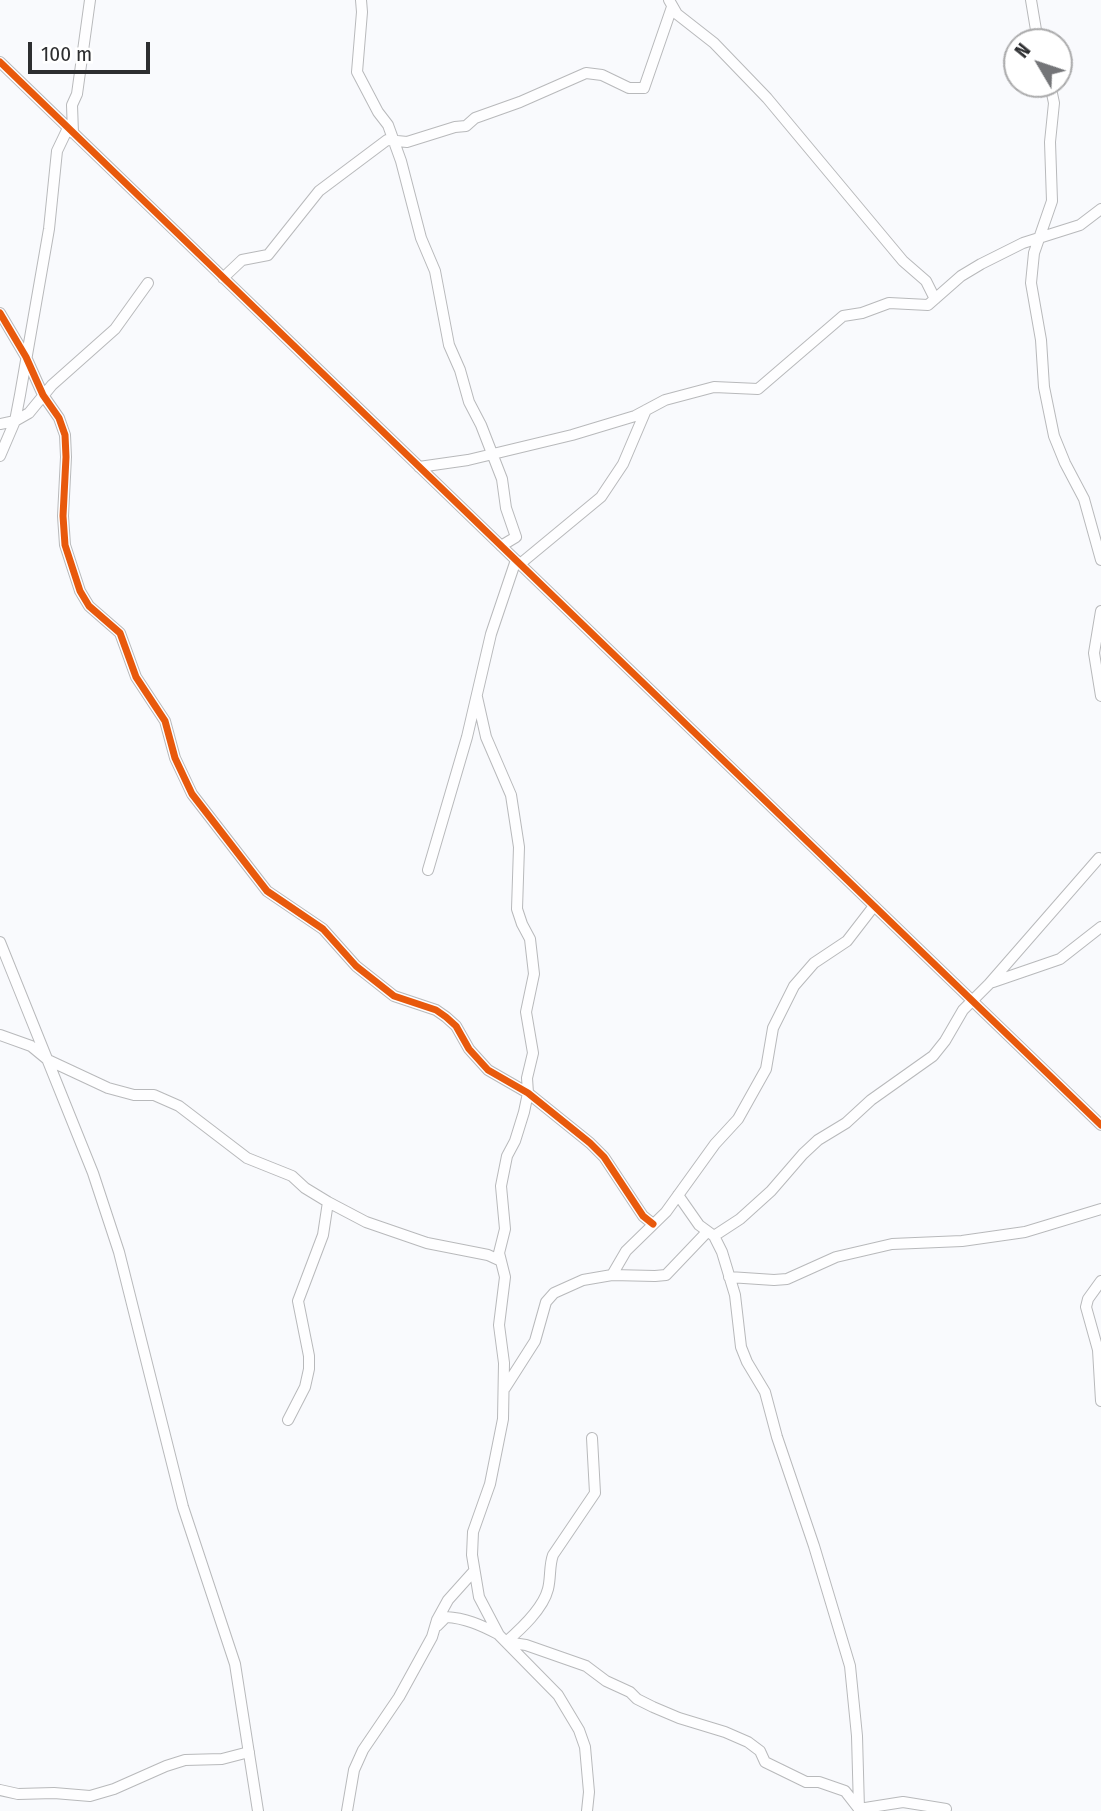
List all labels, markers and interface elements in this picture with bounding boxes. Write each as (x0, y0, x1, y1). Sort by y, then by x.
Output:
scale bar (32, 28, 154, 72)
north arrow (1003, 28, 1073, 98)
text: N (1010, 39, 1035, 62)
text: 100 m (41, 41, 92, 67)

